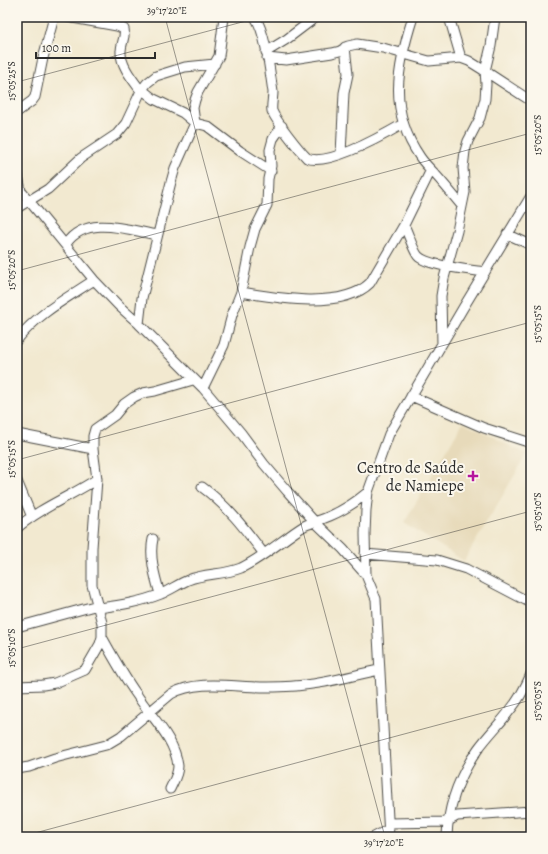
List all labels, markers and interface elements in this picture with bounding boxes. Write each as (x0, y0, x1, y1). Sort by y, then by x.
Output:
text: 39°17'20"E (147, 4, 187, 17)
scale bar (36, 34, 155, 60)
text: 100 m (42, 40, 71, 56)
text: 15°05'25"S (5, 61, 18, 101)
text: 15°05'20"S (531, 115, 544, 155)
text: 15°05'20"S (5, 250, 18, 290)
text: 15°05'15"S (531, 305, 544, 343)
text: 15°05'15"S (5, 440, 18, 478)
place label: Centro de Saúde de Namiepe (357, 457, 464, 497)
marker: Centro de Saúde de Namiepe (467, 470, 479, 482)
text: 15°05'10"S (531, 492, 544, 532)
text: 15°05'10"S (5, 628, 18, 668)
text: 15°05'05"S (531, 681, 544, 721)
text: 39°17'20"E (364, 836, 404, 849)

